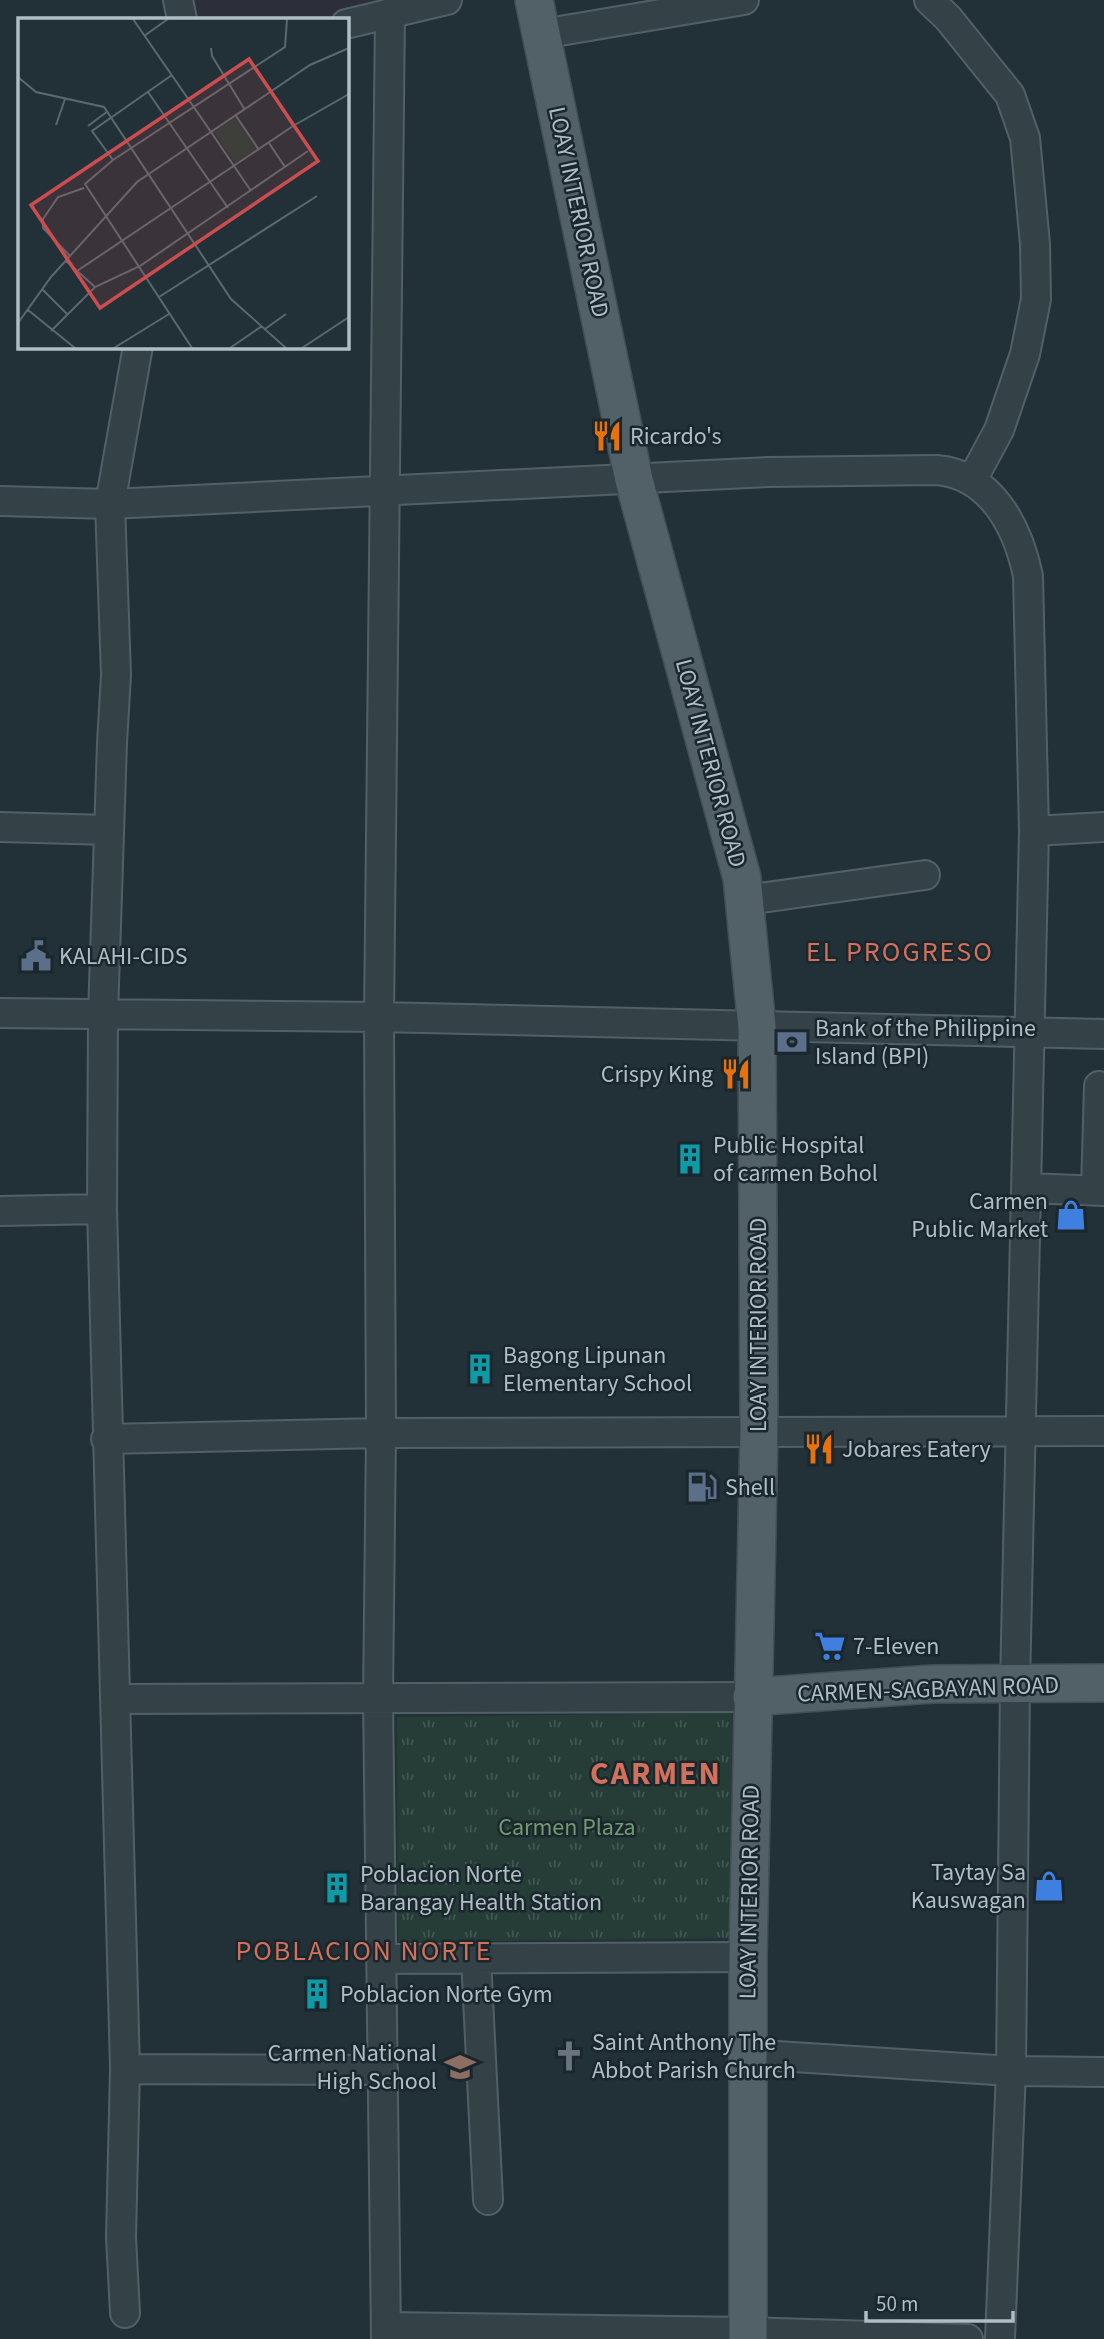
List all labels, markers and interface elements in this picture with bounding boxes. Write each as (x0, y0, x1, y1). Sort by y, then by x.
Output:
inset map (18, 18, 348, 348)
street label: LOAY INTERIOR ROAD (539, 104, 618, 321)
restaurant icon: Ricardo's (590, 419, 624, 453)
place label: Ricardo's (630, 419, 722, 454)
street label: LOAY INTERIOR ROAD (666, 655, 755, 871)
district label: EL PROGRESO (806, 932, 994, 972)
public building icon: KALAHI-CIDS (19, 939, 53, 973)
place label: KALAHI-CIDS (59, 939, 187, 974)
place label: Bank of the Philippine Island (BPI) (815, 1011, 1036, 1074)
bank icon: Bank of the Philippine Island (BPI) (775, 1025, 809, 1059)
place label: Crispy King (601, 1057, 713, 1092)
restaurant icon: Crispy King (719, 1057, 753, 1091)
place label: Public Hospital of carmen Bohol (713, 1128, 878, 1191)
building icon: Public Hospital of carmen Bohol (673, 1142, 707, 1176)
place label: Carmen Public Market (911, 1184, 1048, 1247)
shop icon: Carmen Public Market (1054, 1198, 1088, 1232)
street label: LOAY INTERIOR ROAD (741, 1218, 776, 1432)
place label: Bagong Lipunan Elementary School (503, 1338, 692, 1401)
building icon: Bagong Lipunan Elementary School (463, 1352, 497, 1386)
restaurant icon: Jobares Eatery (802, 1432, 836, 1466)
place label: Jobares Eatery (842, 1432, 991, 1467)
fuel station icon: Shell (685, 1470, 719, 1504)
place label: Shell (725, 1470, 775, 1505)
supermarket icon: 7-Eleven (813, 1629, 847, 1663)
place label: 7-Eleven (853, 1629, 939, 1664)
street label: CARMEN-SAGBAYAN ROAD (797, 1667, 1060, 1712)
district label: CARMEN (590, 1751, 722, 1797)
street label: LOAY INTERIOR ROAD (730, 1784, 769, 2000)
park label: Carmen Plaza (498, 1810, 636, 1845)
place label: Taytay Sa Kauswagan (911, 1855, 1026, 1918)
place label: Poblacion Norte Barangay Health Station (360, 1857, 602, 1920)
shop icon: Taytay Sa Kauswagan (1032, 1869, 1066, 1903)
building icon: Poblacion Norte Barangay Health Station (320, 1871, 354, 1905)
district label: POBLACION NORTE (235, 1931, 493, 1971)
building icon: Poblacion Norte Gym (300, 1977, 334, 2011)
place label: Poblacion Norte Gym (340, 1977, 553, 2012)
place label: Saint Anthony The Abbot Parish Church (592, 2025, 796, 2088)
place label: Carmen National High School (267, 2036, 437, 2099)
church icon: Saint Anthony The Abbot Parish Church (552, 2039, 586, 2073)
school or university icon: Carmen National High School (443, 2050, 477, 2084)
scale bar (866, 2280, 1013, 2324)
text: 50 m (876, 2289, 918, 2319)

